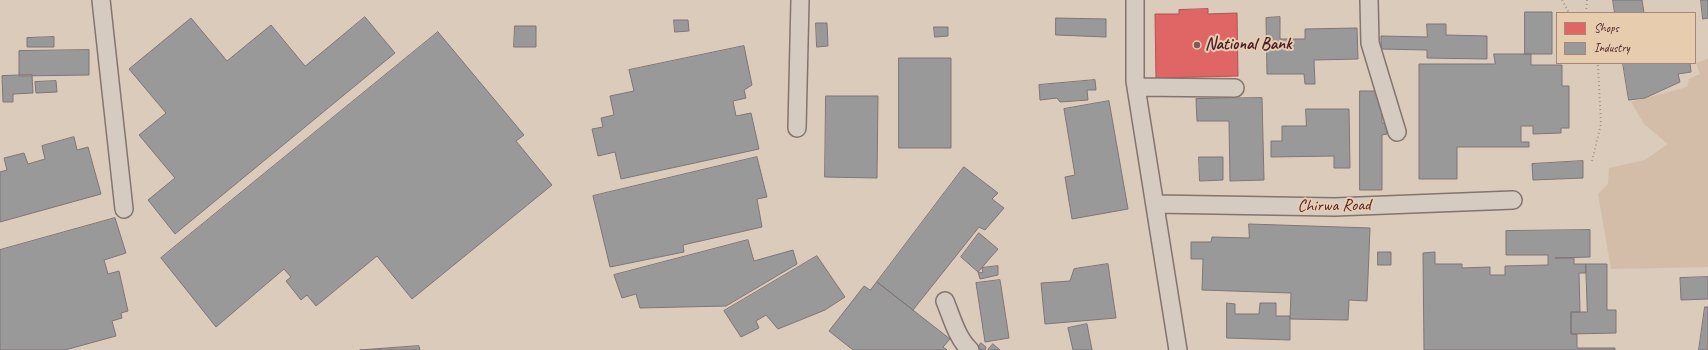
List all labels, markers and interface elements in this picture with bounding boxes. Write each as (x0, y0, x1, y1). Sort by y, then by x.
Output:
legend (1556, 12, 1696, 64)
text: Shops (1594, 20, 1619, 36)
place label: National Bank (1205, 35, 1291, 55)
marker: National Bank (1192, 40, 1202, 50)
text: Industry (1594, 40, 1630, 56)
street label: Chirwa Road (1297, 195, 1371, 217)

